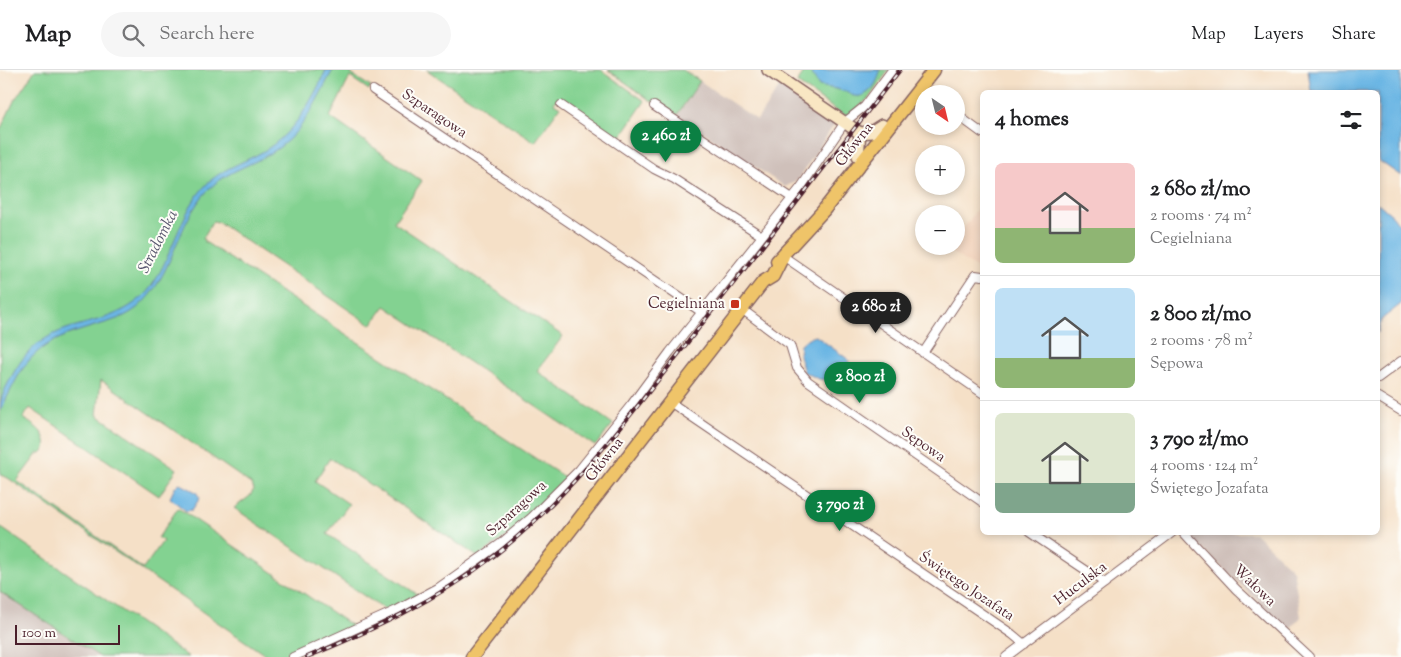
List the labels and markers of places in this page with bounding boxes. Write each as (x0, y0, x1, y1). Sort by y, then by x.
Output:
pin: 2 460 zł (614, 121, 718, 163)
pin: 2 680 zł (824, 292, 928, 334)
place label: Cegielniana (648, 294, 725, 315)
marker: Cegielniana (729, 298, 741, 310)
pin: 2 800 zł (808, 362, 912, 404)
pin: 3 790 zł (788, 490, 892, 532)

